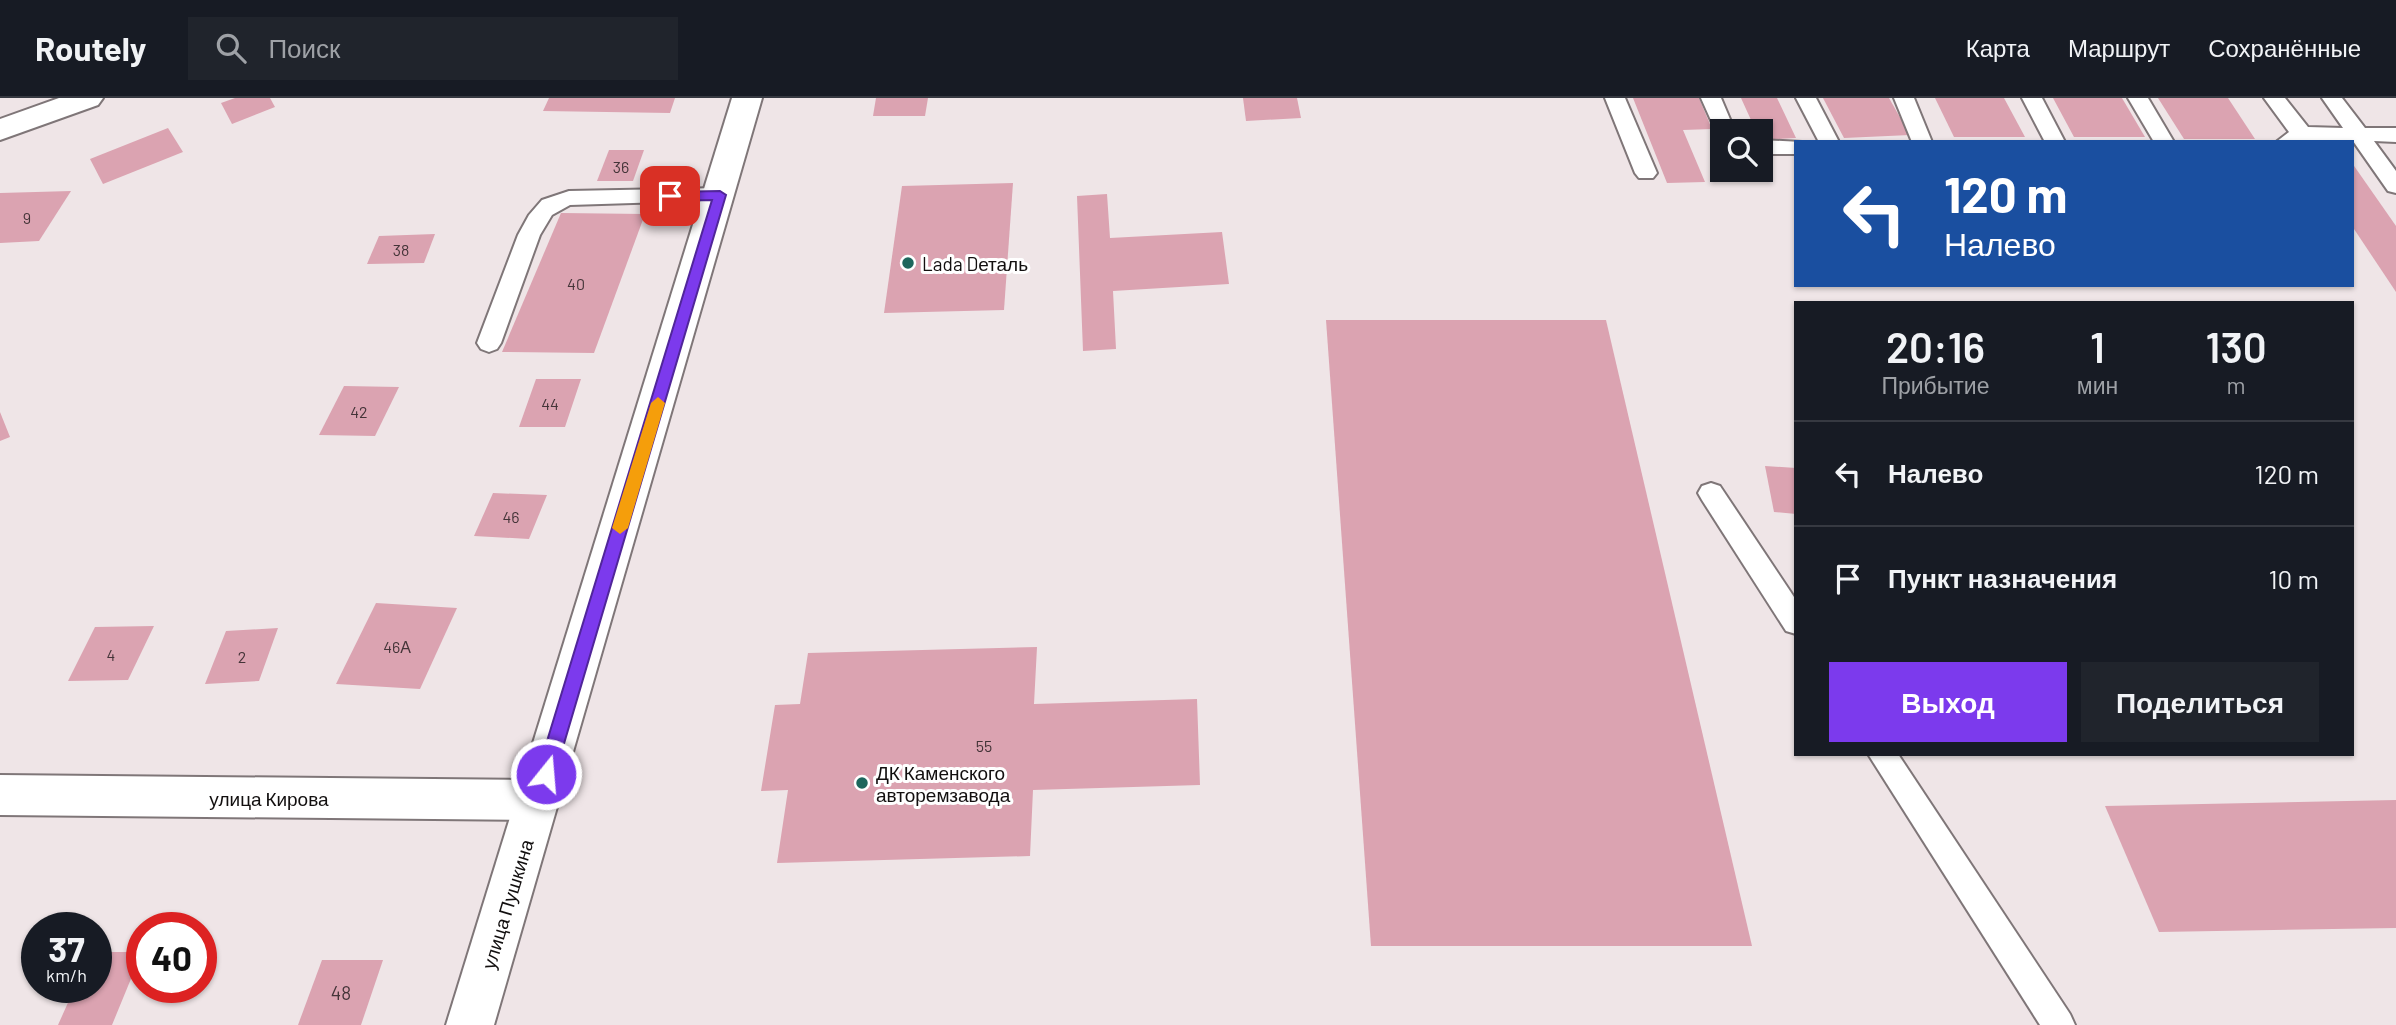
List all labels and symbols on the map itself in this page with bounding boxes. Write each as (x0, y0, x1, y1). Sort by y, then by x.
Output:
house number: 36 (613, 157, 629, 176)
pin (640, 166, 700, 226)
house number: 9 (23, 208, 31, 227)
house number: 38 (393, 240, 409, 259)
place label: Lada Dеталь (922, 252, 1028, 275)
marker: Lada Dеталь (900, 255, 916, 271)
house number: 40 (567, 274, 585, 293)
house number: 44 (541, 394, 559, 413)
house number: 42 (350, 402, 368, 421)
house number: 46 (502, 507, 520, 526)
house number: 46А (383, 637, 411, 656)
house number: 4 (107, 645, 115, 664)
house number: 2 (238, 647, 246, 666)
house number: 55 (976, 736, 992, 755)
position arrow (509, 737, 583, 811)
place label: ДК Каменского авторемзавода (876, 761, 1011, 806)
marker: ДК Каменского авторемзавода (854, 775, 870, 791)
street label: улица Кирова (209, 787, 329, 810)
street label: улица Пушкина (476, 836, 538, 972)
speed limit sign: 40 (126, 912, 217, 1003)
house number: 48 (331, 981, 351, 1004)

